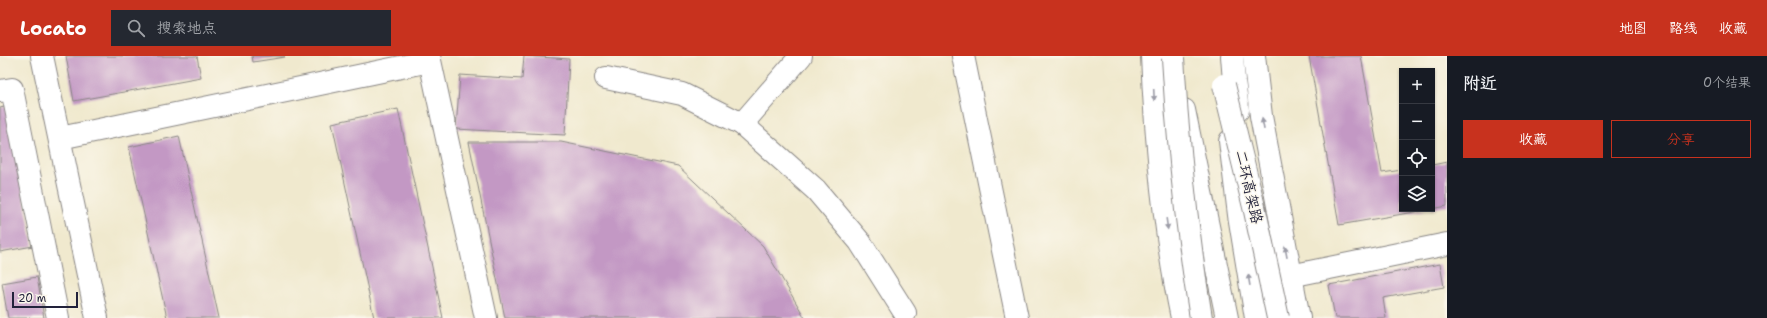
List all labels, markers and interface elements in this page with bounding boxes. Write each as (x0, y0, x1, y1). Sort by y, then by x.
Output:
search box (111, 10, 391, 46)
text: Locato (20, 16, 87, 41)
icon: search (125, 17, 147, 39)
text: 搜索地点 (157, 18, 217, 38)
text: 地图 (1619, 19, 1647, 37)
text: 路线 (1669, 19, 1697, 37)
text: 收藏 (1719, 19, 1747, 37)
map controls (1399, 68, 1435, 212)
button: + (1399, 68, 1435, 104)
text: 附近 (1463, 72, 1497, 94)
text: 0个结果 (1703, 74, 1751, 91)
one-way arrow (1150, 89, 1157, 101)
button: − (1399, 104, 1435, 140)
one-way arrow (1260, 118, 1266, 130)
button: 收藏 (1463, 120, 1603, 158)
button: 分享 (1611, 120, 1751, 158)
button: locate (1399, 140, 1435, 176)
street label: 二环高架路 (1231, 148, 1267, 226)
button: layers (1399, 176, 1435, 212)
one-way arrow (1164, 218, 1170, 230)
one-way arrow (1283, 246, 1289, 258)
one-way arrow (1246, 273, 1252, 286)
scale bar (12, 290, 78, 309)
text: 20 m (18, 291, 46, 306)

